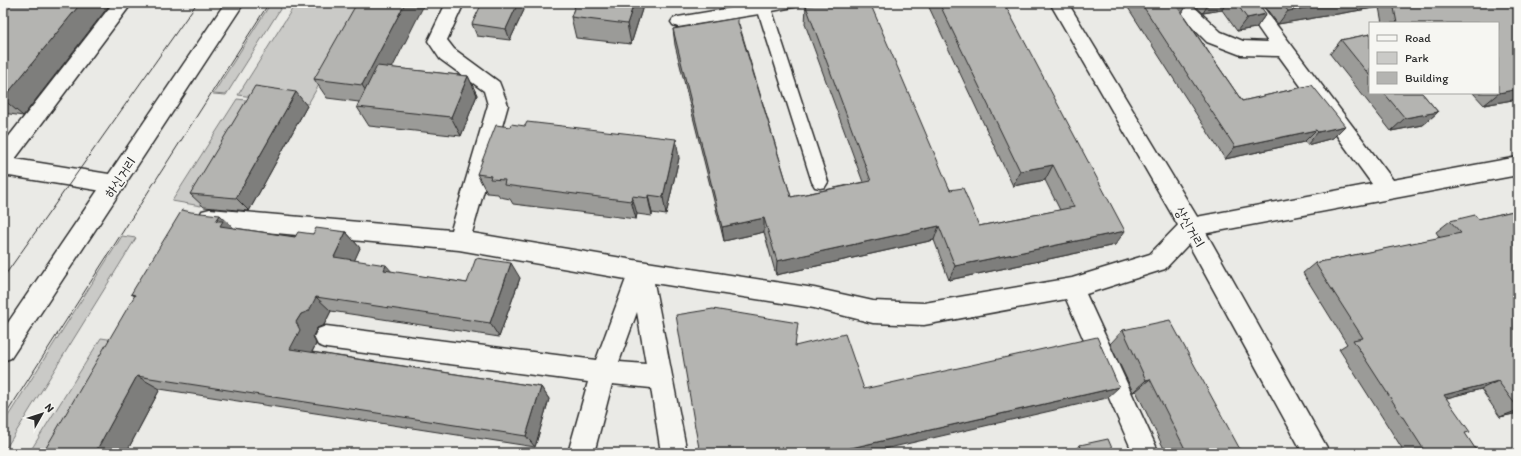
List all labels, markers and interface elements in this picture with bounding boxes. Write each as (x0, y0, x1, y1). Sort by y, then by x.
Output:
legend (1369, 22, 1499, 94)
text: Road (1405, 31, 1431, 45)
text: Park (1405, 51, 1429, 65)
text: Building (1405, 71, 1449, 85)
street label: 하신거리 (101, 154, 140, 201)
street label: 상신거리 (1171, 203, 1208, 251)
north arrow (22, 394, 62, 434)
text: N (42, 401, 57, 415)

